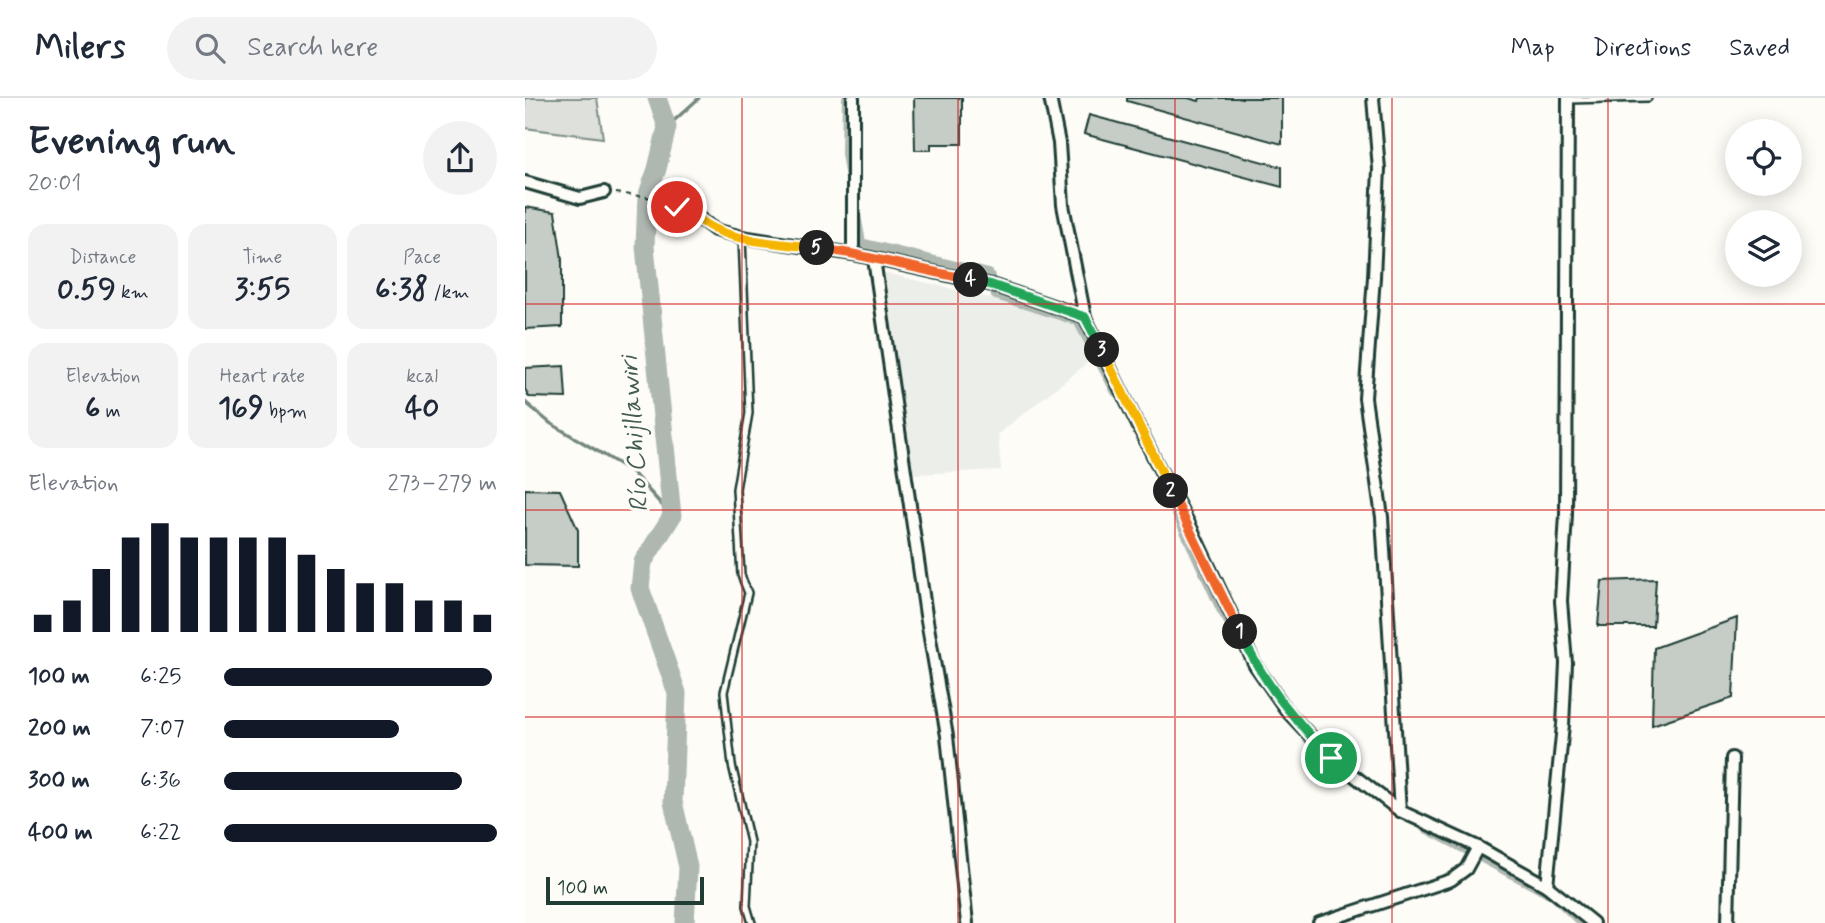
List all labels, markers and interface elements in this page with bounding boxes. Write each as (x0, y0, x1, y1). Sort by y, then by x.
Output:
search box (167, 17, 657, 80)
text: Milers (35, 26, 125, 70)
icon: search (191, 29, 229, 67)
text: Search here (247, 31, 378, 65)
text: Map (1511, 33, 1555, 64)
text: Directions (1593, 33, 1691, 64)
text: Saved (1729, 33, 1790, 64)
text: Evening run (28, 118, 235, 167)
map controls (1725, 119, 1802, 287)
button: locate (1725, 119, 1802, 196)
button: share (423, 121, 497, 195)
text: 20:01 (28, 169, 81, 199)
pin (647, 177, 707, 237)
icon: check (658, 188, 696, 226)
button: layers (1725, 210, 1802, 287)
pin: 5 (799, 230, 835, 266)
text: 5 (811, 235, 822, 260)
text: Distance (69, 245, 136, 270)
text: Time (243, 245, 282, 270)
text: Pace (403, 245, 441, 270)
pin: 4 (953, 262, 989, 298)
text: 4 (965, 267, 976, 292)
text: 0.59 (57, 270, 116, 309)
text: 3:55 (235, 270, 290, 309)
text: 6:38 (375, 270, 428, 309)
text: km (116, 280, 149, 305)
text: /km (428, 280, 469, 305)
pin: 3 (1085, 332, 1119, 368)
text: 3 (1097, 337, 1106, 362)
water label: Río Chijllawiri (612, 353, 657, 513)
text: Elevation (65, 364, 140, 389)
text: Heart rate (220, 364, 305, 389)
text: kcal (406, 364, 438, 389)
text: 6 (85, 389, 100, 428)
text: 169 (218, 389, 264, 428)
text: 40 (405, 389, 439, 428)
text: m (100, 399, 121, 424)
text: bpm (264, 399, 307, 424)
text: Elevation (28, 469, 119, 499)
text: 273–279 m (388, 469, 497, 499)
pin: 2 (1153, 474, 1189, 508)
text: 2 (1166, 478, 1175, 503)
pin: 1 (1223, 614, 1257, 650)
text: 1 (1235, 619, 1244, 644)
text: 100 m (28, 662, 90, 692)
text: 6:25 (140, 662, 181, 692)
text: 200 m (28, 714, 91, 744)
text: 7:07 (140, 714, 185, 744)
pin (1301, 728, 1361, 788)
icon: arrive (1312, 739, 1350, 777)
text: 300 m (28, 766, 90, 796)
text: 6:36 (140, 766, 181, 796)
text: 400 m (28, 818, 93, 848)
text: 6:22 (140, 818, 181, 848)
scale bar (546, 874, 703, 906)
text: 100 m (557, 876, 608, 901)

